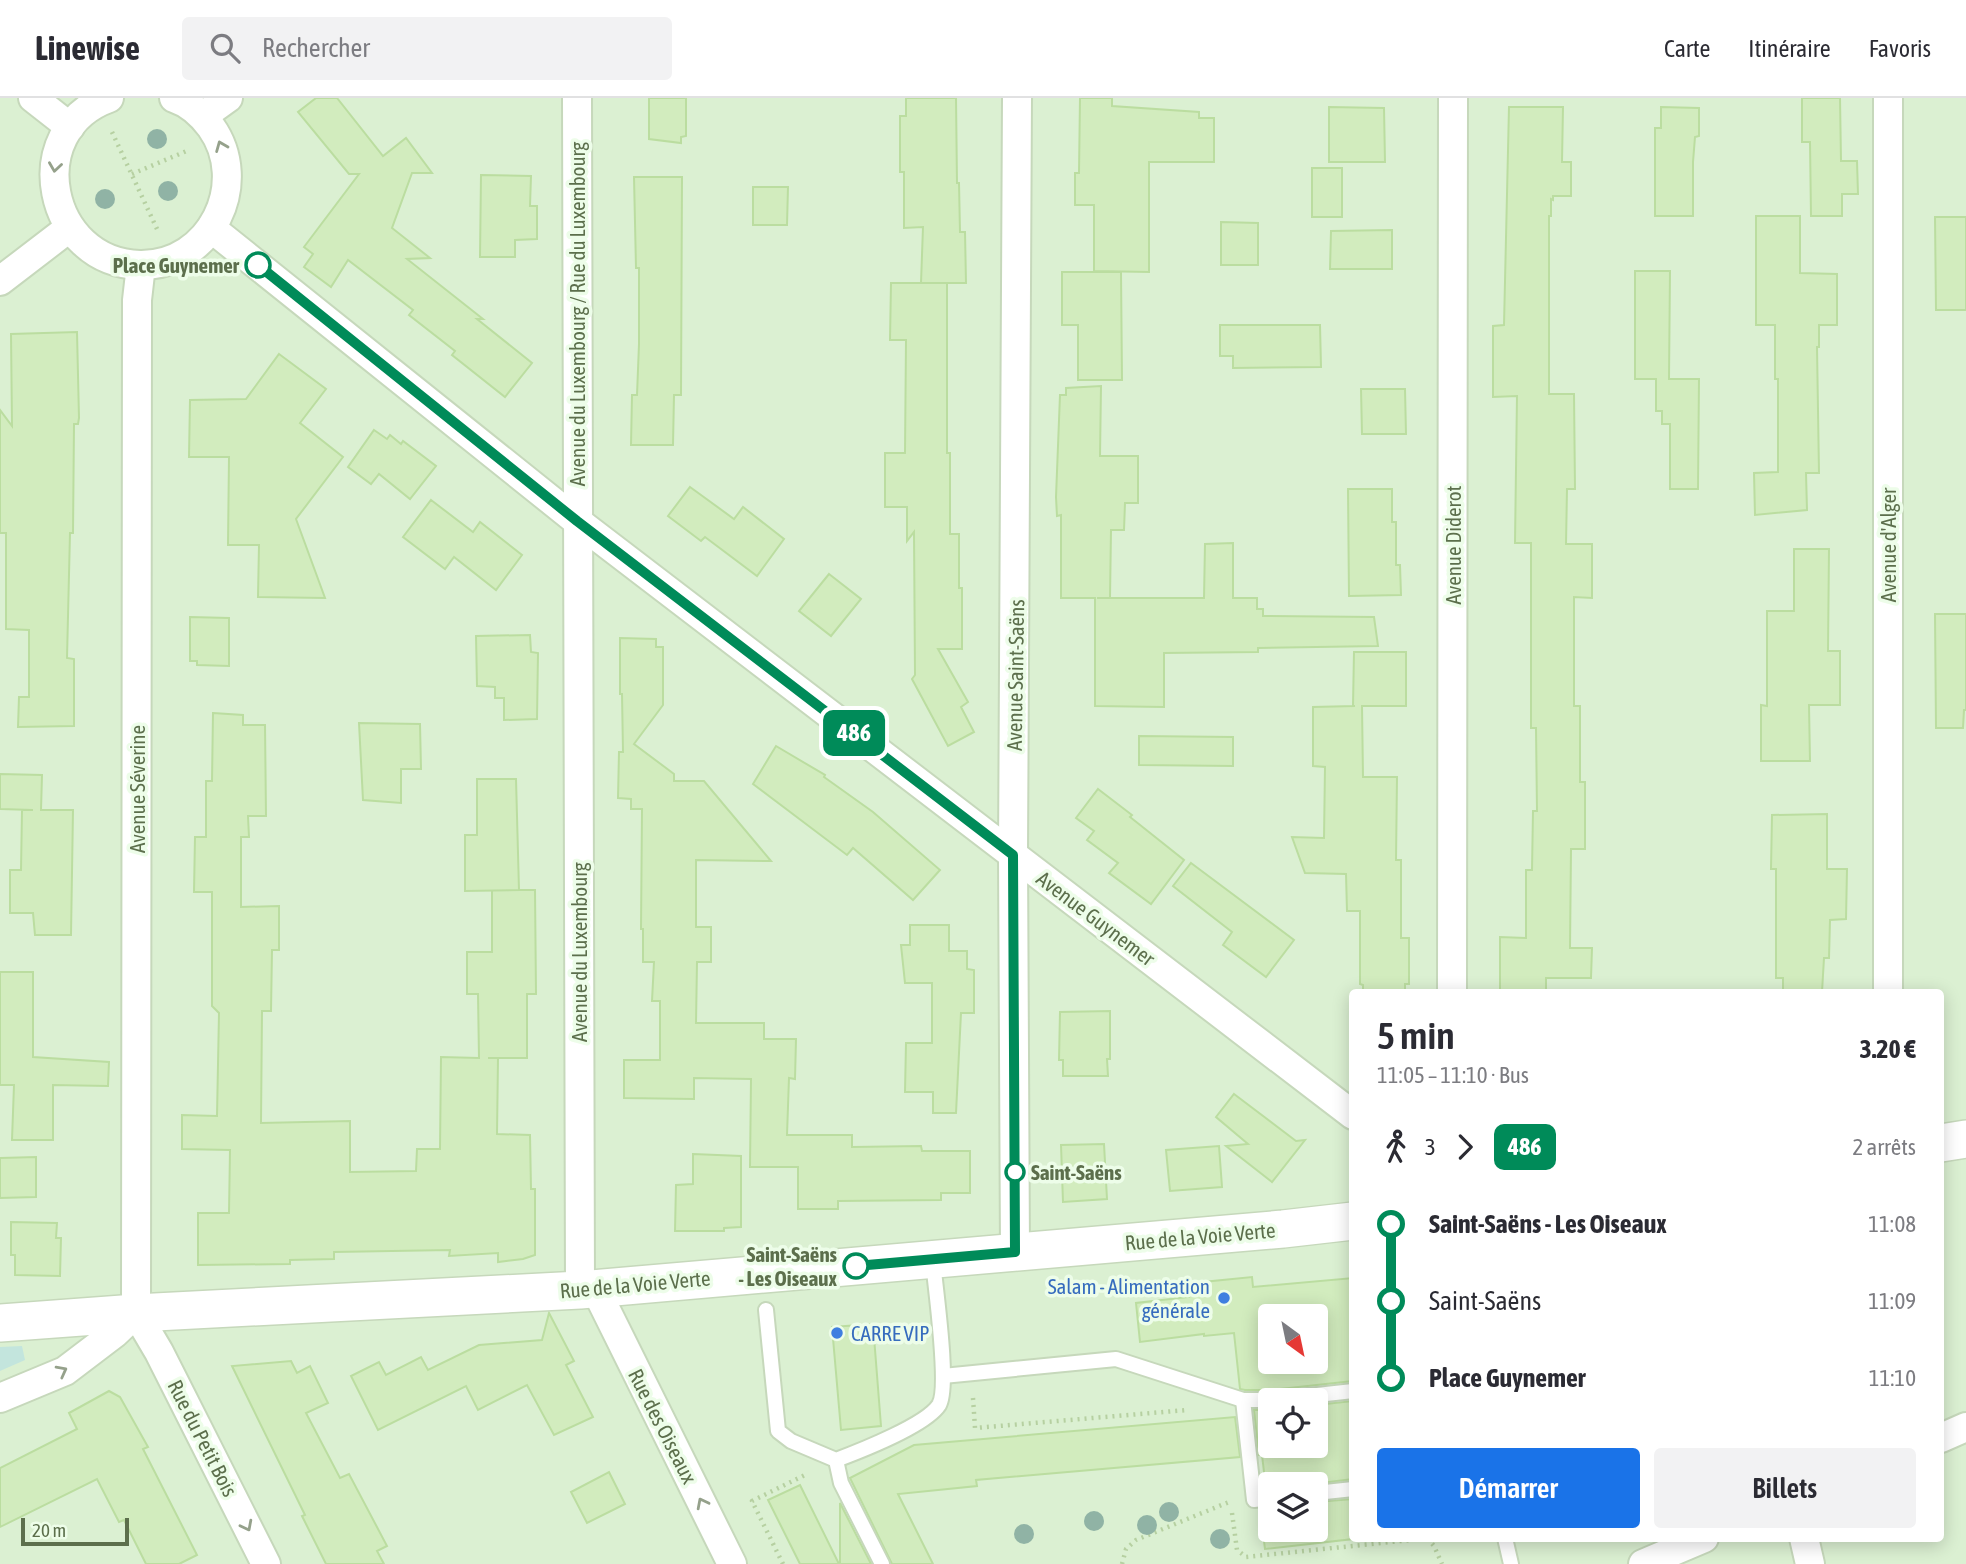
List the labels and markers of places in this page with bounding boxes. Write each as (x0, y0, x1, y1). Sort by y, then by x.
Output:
marker: Place Guynemer (245, 252, 271, 278)
place label: Place Guynemer (113, 253, 240, 277)
place label: Saint-Saëns (1031, 1160, 1122, 1184)
marker: Saint-Saëns (1005, 1162, 1025, 1182)
place label: Saint-Saëns - Les Oiseaux (738, 1242, 838, 1290)
marker: Saint-Saëns - Les Oiseaux (843, 1253, 869, 1279)
place label: Salam - Alimentation générale (1048, 1274, 1210, 1322)
marker: Salam - Alimentation générale (1216, 1290, 1232, 1306)
place label: CARRE VIP (851, 1321, 930, 1345)
marker: CARRE VIP (829, 1325, 845, 1341)

